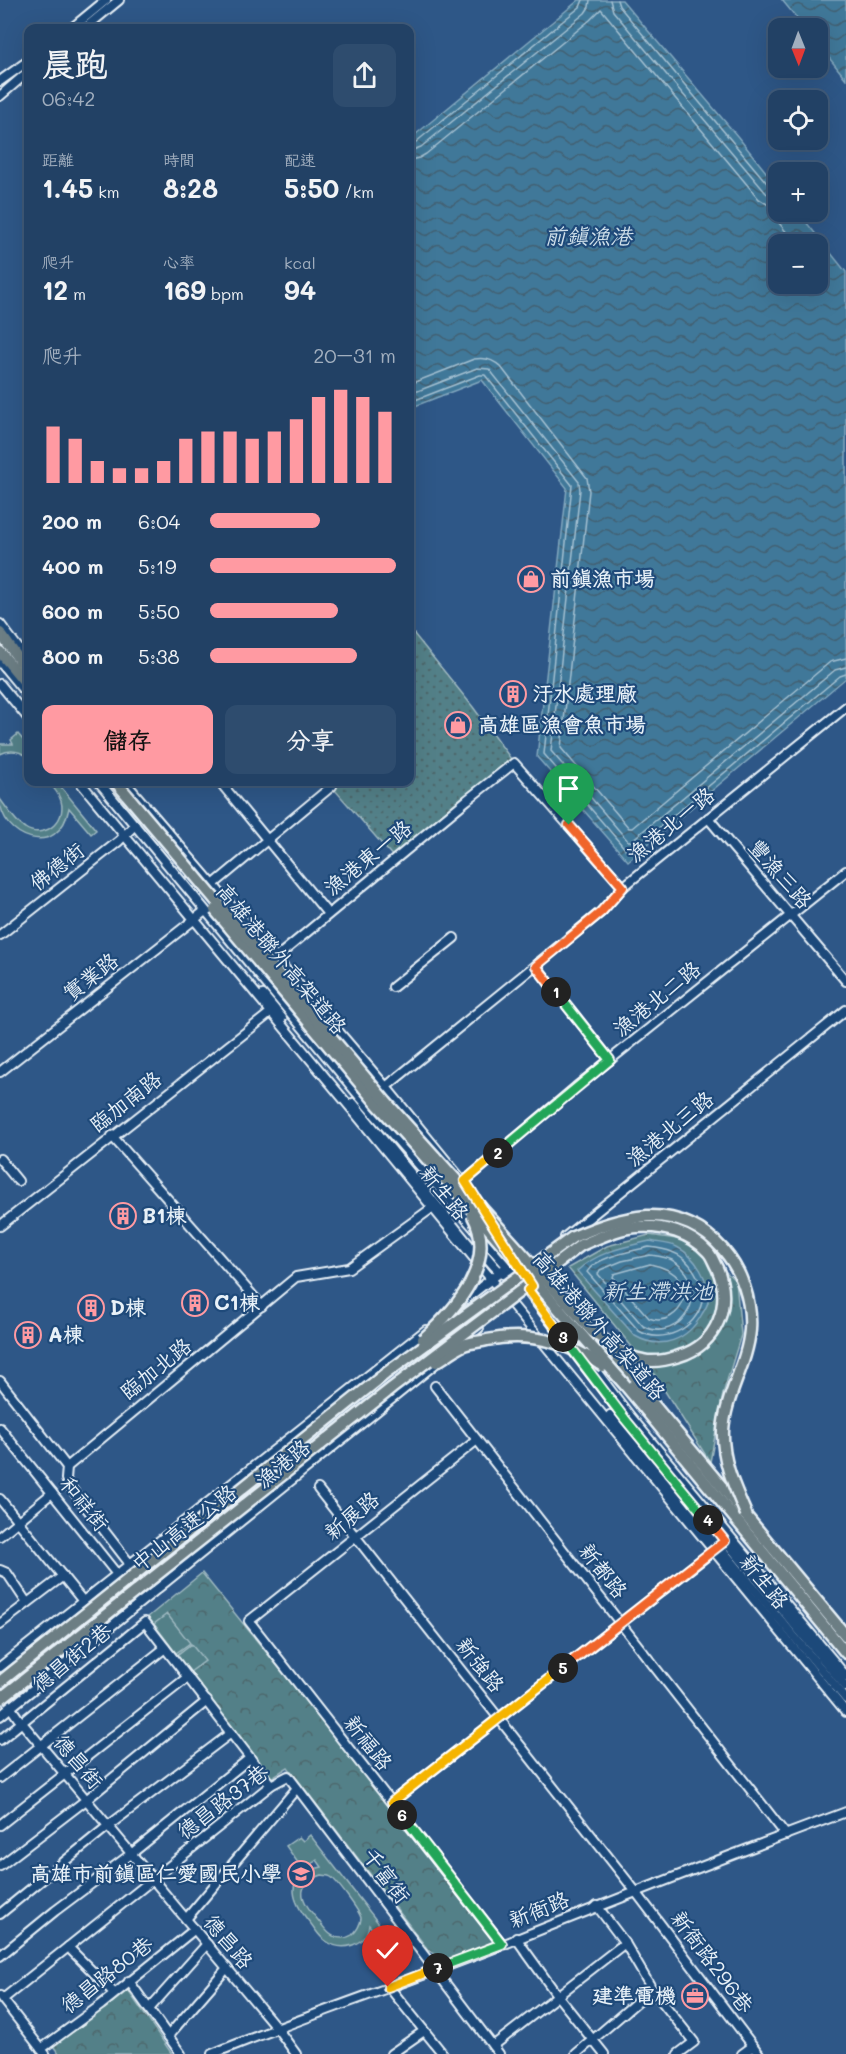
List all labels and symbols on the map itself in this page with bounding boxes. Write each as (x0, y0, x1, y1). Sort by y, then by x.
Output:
north arrow (768, 18, 828, 78)
water label: 前鎮漁港 (544, 221, 634, 250)
shop icon: 前鎮漁市場 (516, 564, 546, 594)
place label: 前鎮漁市場 (550, 564, 655, 591)
building icon: 汙水處理廠 (498, 679, 528, 709)
place label: 汙水處理廠 (532, 679, 637, 706)
shop icon: 高雄區漁會魚市場 (443, 710, 473, 740)
place label: 高雄區漁會魚市場 (478, 710, 646, 737)
pin (543, 763, 594, 825)
street label: 漁港北一路 (621, 780, 719, 867)
street label: 漁港東一路 (318, 813, 416, 900)
street label: 豐漁三路 (743, 832, 819, 914)
street label: 佛德街 (23, 836, 89, 896)
street label: 高雄港聯外高架道路 (211, 877, 353, 1039)
street label: 實業路 (57, 946, 123, 1006)
street label: 漁港北二路 (607, 954, 705, 1041)
pin: 1 (541, 977, 571, 1007)
street label: 臨加南路 (84, 1064, 166, 1137)
street label: 漁港北三路 (620, 1084, 718, 1171)
pin: 2 (483, 1138, 513, 1168)
street label: 新生路 (415, 1159, 475, 1225)
building icon: B1棟 (108, 1201, 138, 1231)
place label: B1棟 (142, 1201, 187, 1228)
street label: 高雄港聯外高架道路 (528, 1245, 672, 1405)
water label: 新生滯洪池 (603, 1276, 714, 1305)
building icon: C1棟 (180, 1288, 210, 1318)
place label: C1棟 (214, 1288, 261, 1315)
building icon: D棟 (76, 1293, 106, 1323)
place label: D棟 (110, 1293, 147, 1320)
building icon: A棟 (13, 1320, 43, 1350)
place label: A棟 (48, 1320, 85, 1347)
pin: 3 (548, 1322, 578, 1352)
street label: 臨加北路 (114, 1331, 196, 1405)
street label: 漁港路 (249, 1433, 315, 1493)
street label: 和祥街 (55, 1470, 115, 1536)
street label: 中山高速公路 (125, 1477, 241, 1576)
street label: 新展路 (318, 1485, 384, 1545)
pin: 4 (693, 1505, 723, 1535)
street label: 新都路 (574, 1537, 634, 1603)
street label: 新生路 (735, 1548, 795, 1614)
street label: 德昌街2巷 (25, 1616, 117, 1697)
street label: 新強路 (451, 1631, 511, 1697)
pin: 5 (548, 1653, 578, 1683)
street label: 新福路 (339, 1709, 399, 1775)
street label: 德昌街 (49, 1728, 110, 1794)
street label: 德昌路37巷 (171, 1758, 273, 1844)
pin: 6 (387, 1800, 417, 1830)
street label: 千富街 (357, 1842, 417, 1908)
place label: 高雄市前鎮區仁愛國民小學 (30, 1859, 282, 1886)
school or university icon: 高雄市前鎮區仁愛國民小學 (286, 1859, 316, 1889)
street label: 新衙路 (504, 1884, 573, 1933)
street label: 新衙路296巷 (666, 1905, 760, 2017)
street label: 德昌路 (199, 1908, 260, 1974)
pin (362, 1925, 413, 1987)
street label: 德昌路80巷 (55, 1929, 158, 2018)
pin: 7 (423, 1953, 453, 1983)
place label: 建準電機 (592, 1981, 676, 2008)
office icon: 建準電機 (680, 1981, 710, 2011)

